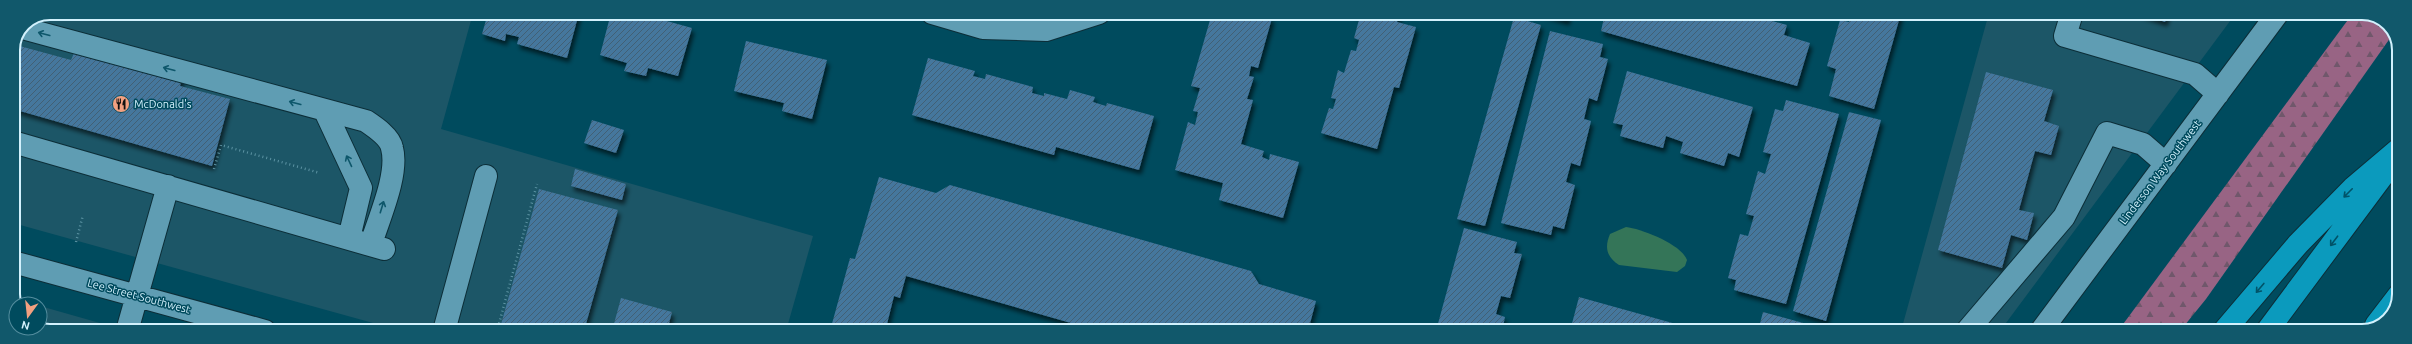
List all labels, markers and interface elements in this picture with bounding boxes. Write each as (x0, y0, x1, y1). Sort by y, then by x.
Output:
one-way arrow (38, 30, 51, 37)
one-way arrow (163, 64, 176, 72)
restaurant icon: McDonald's (111, 94, 131, 114)
place label: McDonald's (134, 98, 192, 110)
one-way arrow (289, 99, 302, 106)
street label: Linderson Way Southwest (2117, 117, 2204, 226)
one-way arrow (345, 156, 352, 168)
one-way arrow (2343, 188, 2353, 198)
one-way arrow (379, 200, 386, 213)
one-way arrow (2329, 235, 2338, 246)
street label: Lee Street Southwest (86, 276, 193, 316)
one-way arrow (2256, 283, 2265, 293)
north arrow (8, 296, 48, 336)
text: N (20, 319, 31, 333)

